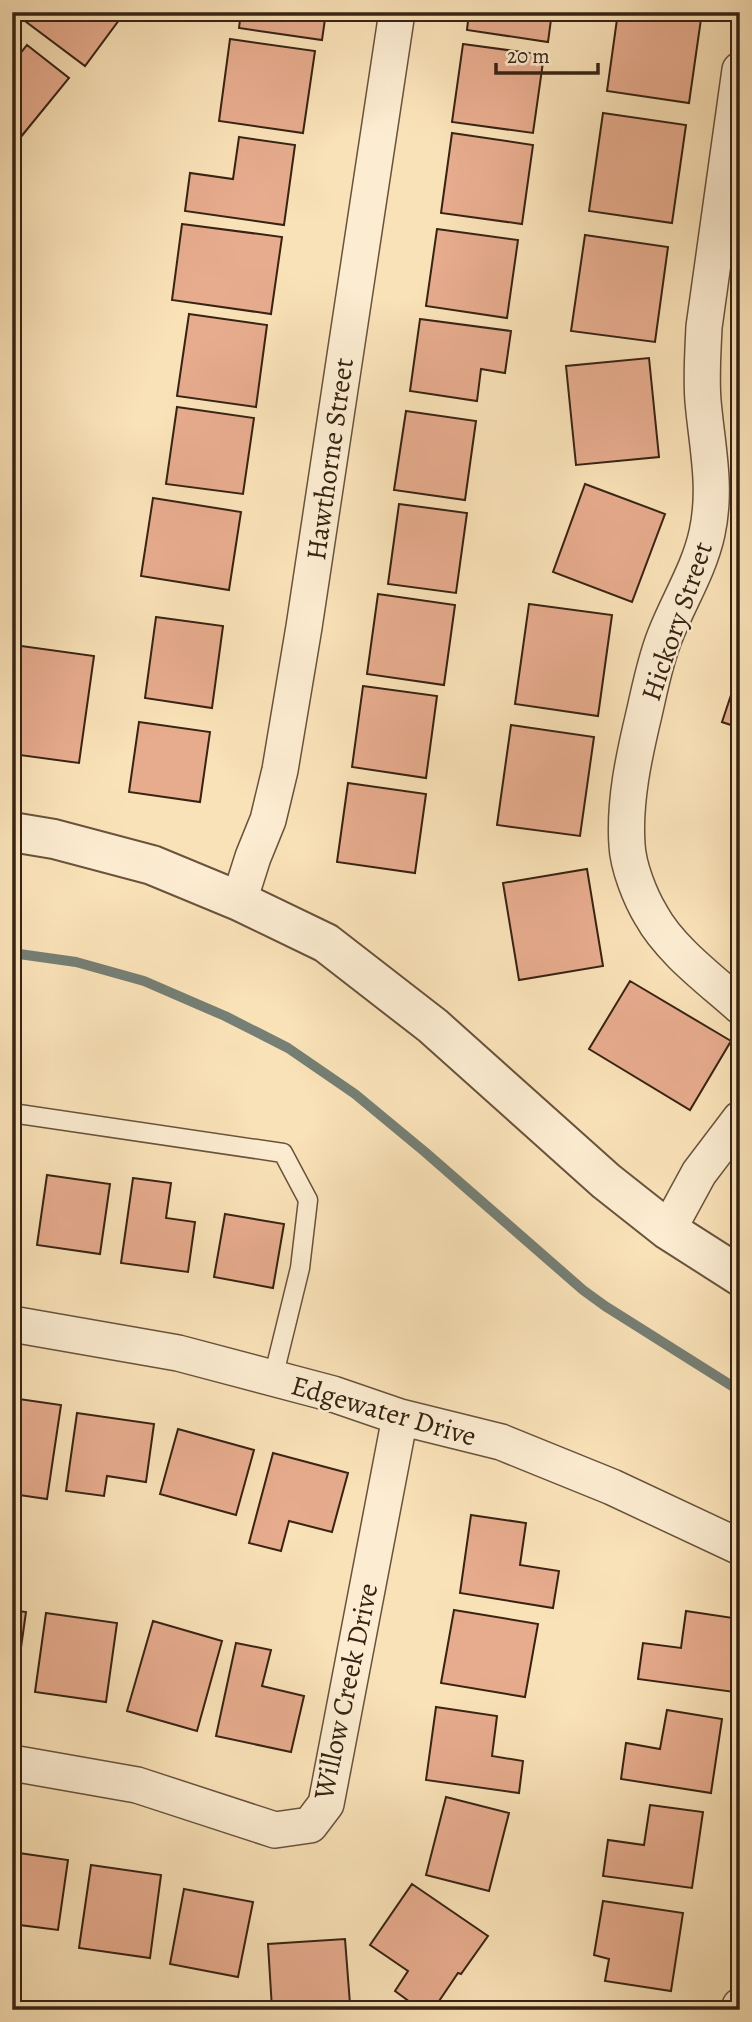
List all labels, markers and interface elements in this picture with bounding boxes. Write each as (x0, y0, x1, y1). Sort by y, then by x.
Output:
scale bar (496, 32, 598, 76)
text: 20 m (507, 42, 550, 70)
street label: Hawthorne Street (297, 356, 363, 563)
street label: Hickory Street (632, 537, 722, 706)
street label: Edgewater Drive (287, 1366, 481, 1456)
street label: Willow Creek Drive (304, 1580, 387, 1804)

